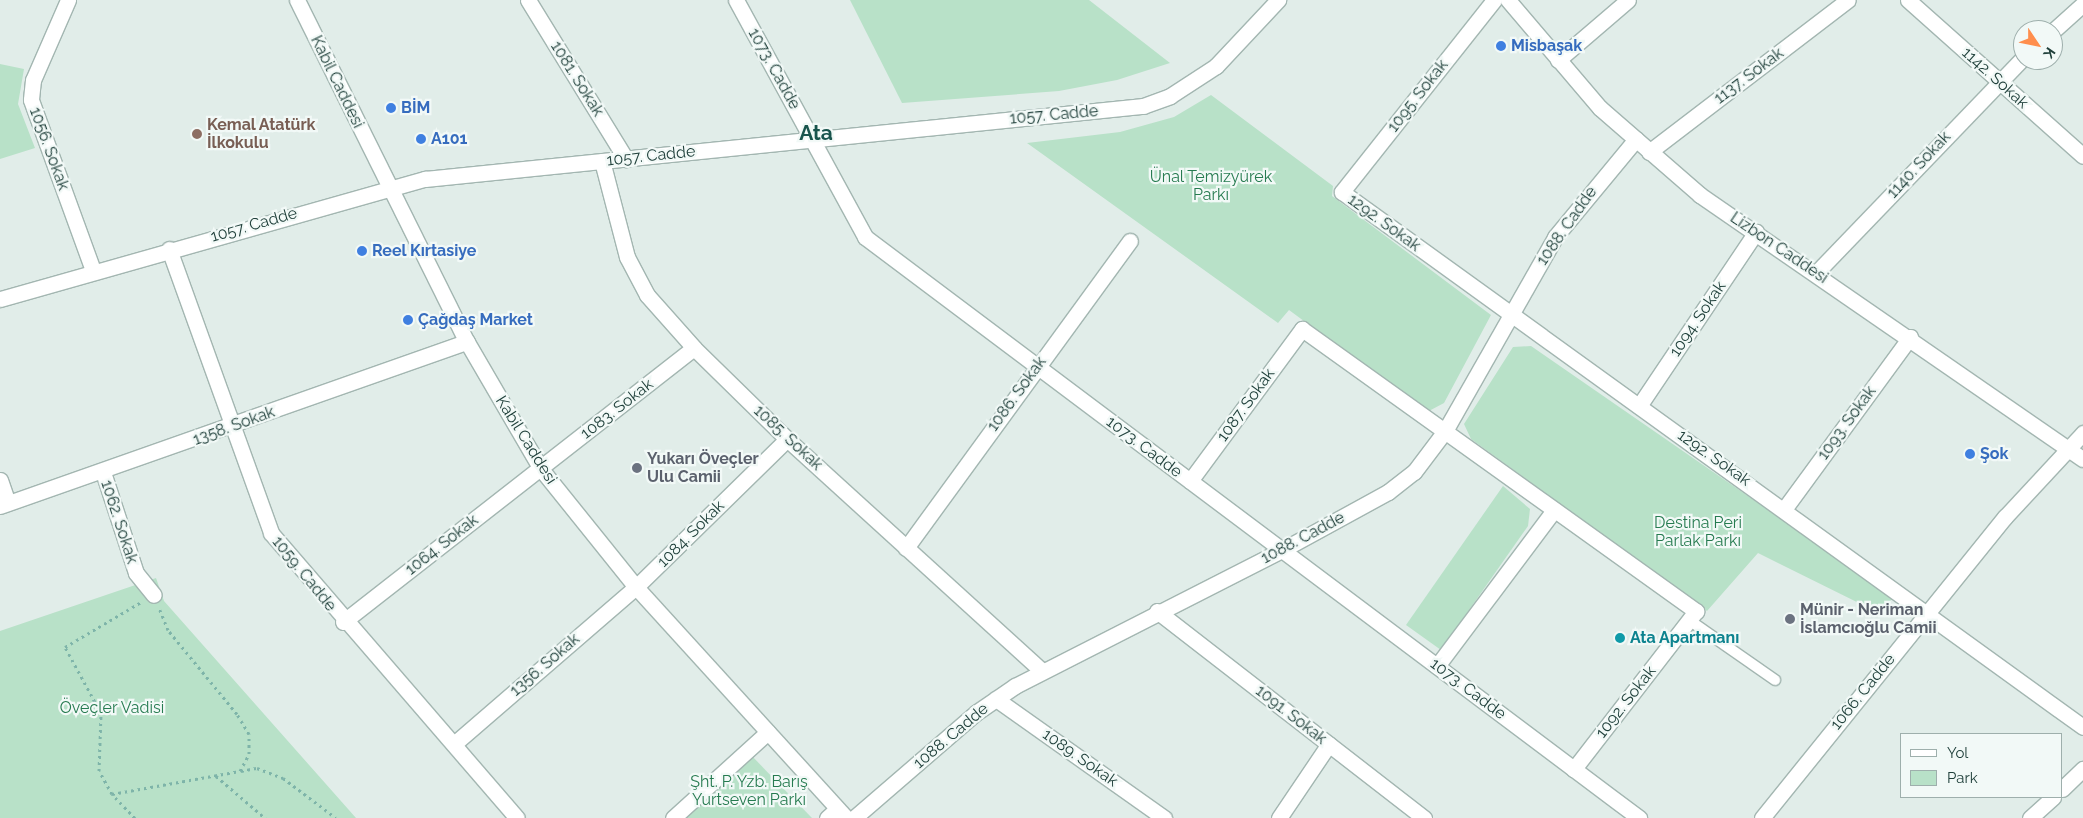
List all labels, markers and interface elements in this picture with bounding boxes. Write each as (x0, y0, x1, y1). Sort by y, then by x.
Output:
north arrow (2013, 20, 2063, 70)
street label: 1073. Cadde (744, 25, 804, 113)
street label: Kabil Caddesi (306, 32, 368, 132)
place label: Misbaşak (1511, 36, 1582, 56)
street label: 1081. Sokak (546, 38, 608, 120)
marker: Misbaşak (1495, 40, 1507, 52)
street label: 1142. Sokak (1958, 43, 2032, 113)
street label: 1137. Sokak (1711, 44, 1787, 108)
text: K (2040, 44, 2059, 61)
street label: 1095. Sokak (1384, 56, 1452, 136)
place label: BİM (401, 98, 430, 118)
marker: BİM (385, 102, 397, 114)
street label: 1057. Cadde (1009, 102, 1099, 128)
street label: 1056. Sokak (25, 105, 73, 193)
place label: Kemal Atatürk İlkokulu (207, 115, 316, 153)
district label: Ata (799, 120, 833, 146)
marker: Kemal Atatürk İlkokulu (191, 128, 203, 140)
street label: 1140. Sokak (1883, 128, 1955, 202)
place label: A101 (431, 129, 467, 149)
marker: A101 (415, 133, 427, 145)
street label: 1057. Cadde (606, 142, 696, 170)
park label: Ünal Temizyürek Parkı (1149, 167, 1273, 205)
street label: 1088. Cadde (1533, 183, 1601, 269)
street label: 1292. Sokak (1344, 190, 1424, 256)
street label: 1057. Cadde (209, 204, 299, 246)
street label: Lizbon Caddesi (1727, 208, 1831, 288)
place label: Reel Kırtasiye (372, 241, 477, 261)
marker: Reel Kırtasiye (356, 245, 368, 257)
street label: 1094. Sokak (1666, 278, 1730, 360)
place label: Çağdaş Market (418, 310, 533, 330)
marker: Çağdaş Market (402, 314, 414, 326)
street label: 1086. Sokak (983, 353, 1051, 435)
street label: 1087. Sokak (1213, 365, 1279, 445)
street label: 1083. Sokak (577, 375, 657, 443)
street label: 1093. Sokak (1814, 382, 1880, 464)
street label: Kabil Caddesi (491, 392, 561, 488)
street label: 1085. Sokak (750, 401, 826, 475)
street label: 1358. Sokak (191, 402, 277, 450)
street label: 1073. Cadde (1102, 412, 1186, 482)
street label: 1292. Sokak (1674, 426, 1754, 490)
place label: Şok (1980, 444, 2008, 464)
marker: Şok (1964, 448, 1976, 460)
place label: Yukarı Öveçler Ulu Camii (647, 449, 759, 487)
marker: Yukarı Öveçler Ulu Camii (631, 462, 643, 474)
street label: 1062. Sokak (96, 478, 142, 566)
street label: 1084. Sokak (654, 497, 728, 571)
street label: 1088. Cadde (1258, 508, 1348, 568)
street label: 1064. Sokak (402, 511, 482, 579)
park label: Destina Peri Parlak Parkı (1654, 513, 1742, 551)
street label: 1059. Cadde (268, 533, 340, 615)
place label: Münir - Neriman İslamcıoğlu Camii (1800, 600, 1936, 638)
marker: Münir - Neriman İslamcıoğlu Camii (1784, 613, 1796, 625)
place label: Ata Apartmanı (1630, 628, 1740, 648)
street label: 1356. Sokak (506, 630, 584, 700)
marker: Ata Apartmanı (1614, 632, 1626, 644)
street label: 1066. Cadde (1827, 650, 1899, 734)
street label: 1073. Cadde (1426, 654, 1510, 724)
street label: 1092. Sokak (1592, 662, 1660, 742)
street label: 1091. Sokak (1252, 681, 1330, 749)
park label: Öveçler Vadisi (59, 698, 165, 718)
street label: 1088. Cadde (910, 699, 992, 773)
street label: 1089. Sokak (1039, 725, 1121, 791)
legend (1900, 733, 2063, 798)
text: Yol (1947, 744, 1968, 762)
text: Park (1947, 769, 1978, 787)
park label: Şht. P. Yzb. Barış Yurtseven Parkı (690, 772, 808, 810)

